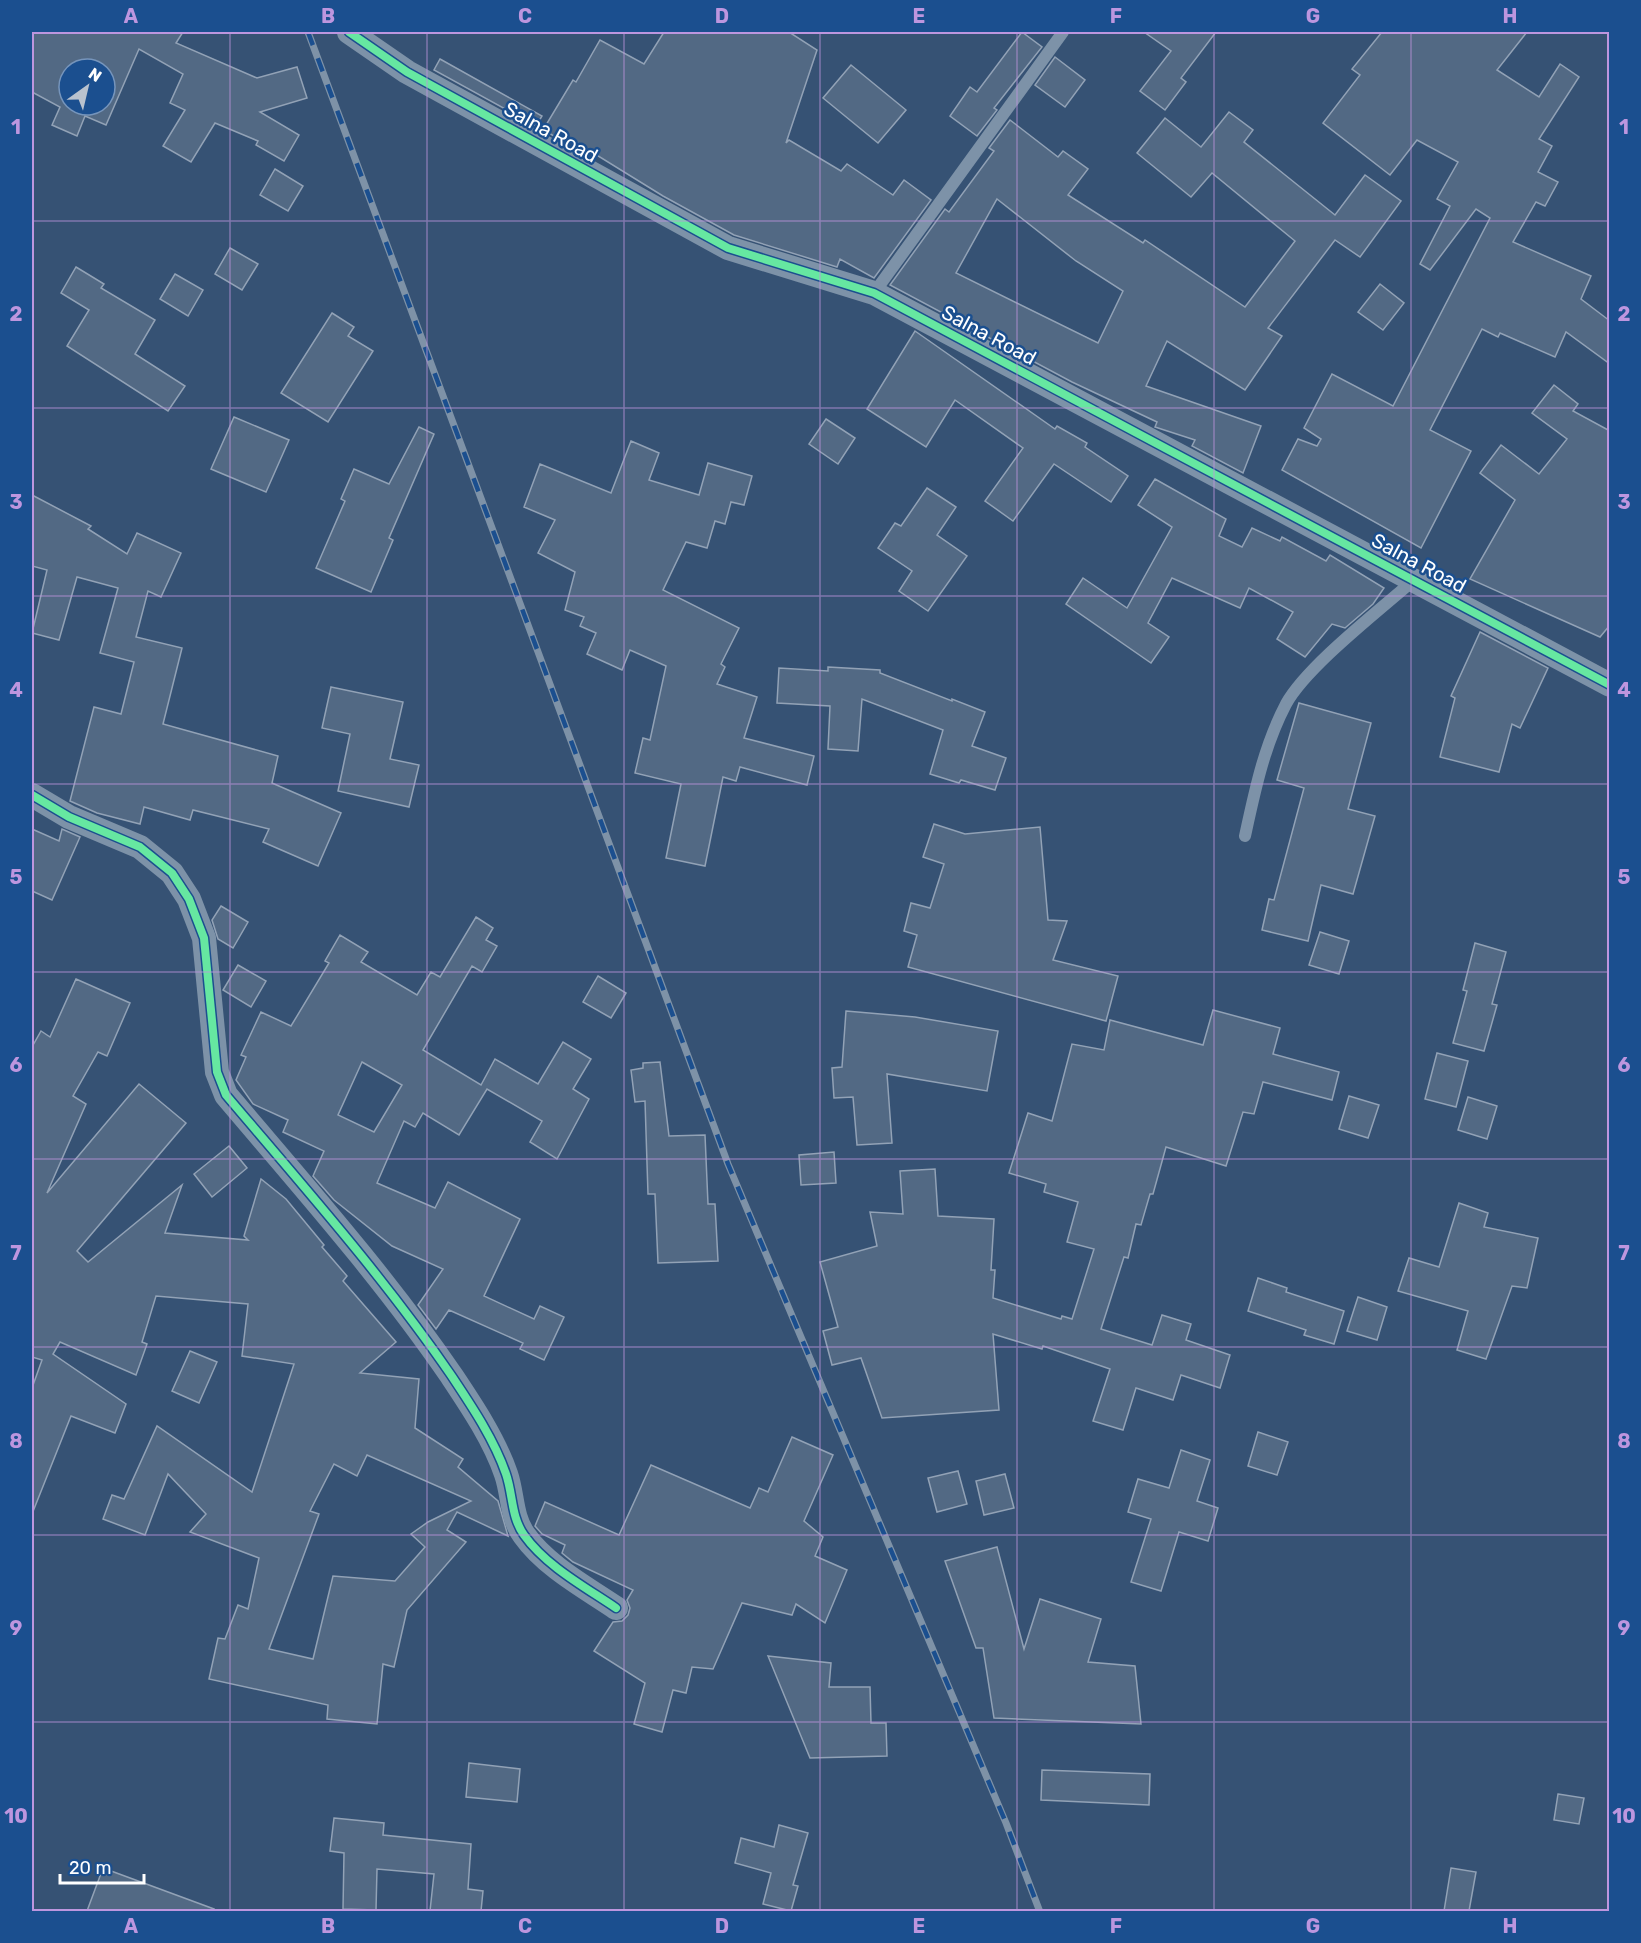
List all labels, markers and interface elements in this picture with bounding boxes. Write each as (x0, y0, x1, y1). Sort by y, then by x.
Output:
text: A (124, 4, 139, 28)
text: B (321, 4, 335, 28)
text: C (518, 4, 532, 28)
text: D (715, 4, 729, 28)
text: E (913, 4, 925, 28)
text: F (1110, 4, 1122, 28)
text: G (1306, 4, 1320, 28)
text: H (1503, 4, 1517, 28)
north arrow (57, 57, 117, 117)
text: N (85, 64, 105, 86)
street label: Salna Road (500, 96, 602, 168)
text: 1 (11, 115, 21, 139)
text: 1 (1619, 115, 1629, 139)
street label: Salna Road (938, 300, 1040, 370)
text: 2 (10, 302, 23, 326)
text: 2 (1618, 302, 1631, 326)
text: 3 (9, 490, 23, 514)
text: 3 (1617, 490, 1631, 514)
street label: Salna Road (1368, 528, 1470, 598)
text: 4 (9, 678, 23, 702)
text: 4 (1617, 678, 1631, 702)
text: 5 (10, 865, 23, 889)
text: 5 (1618, 865, 1631, 889)
text: 6 (9, 1053, 23, 1077)
text: 6 (1617, 1053, 1631, 1077)
text: 7 (10, 1241, 22, 1265)
text: 7 (1618, 1241, 1630, 1265)
text: 8 (9, 1429, 23, 1453)
text: 8 (1617, 1429, 1631, 1453)
text: 9 (10, 1616, 23, 1640)
text: 9 (1618, 1616, 1631, 1640)
text: 10 (4, 1804, 28, 1828)
text: 10 (1612, 1804, 1636, 1828)
scale bar (60, 1847, 144, 1885)
text: 20 m (69, 1857, 111, 1879)
text: A (124, 1914, 139, 1938)
text: B (321, 1914, 335, 1938)
text: C (518, 1914, 532, 1938)
text: D (715, 1914, 729, 1938)
text: E (913, 1914, 925, 1938)
text: F (1110, 1914, 1122, 1938)
text: G (1306, 1914, 1320, 1938)
text: H (1503, 1914, 1517, 1938)

